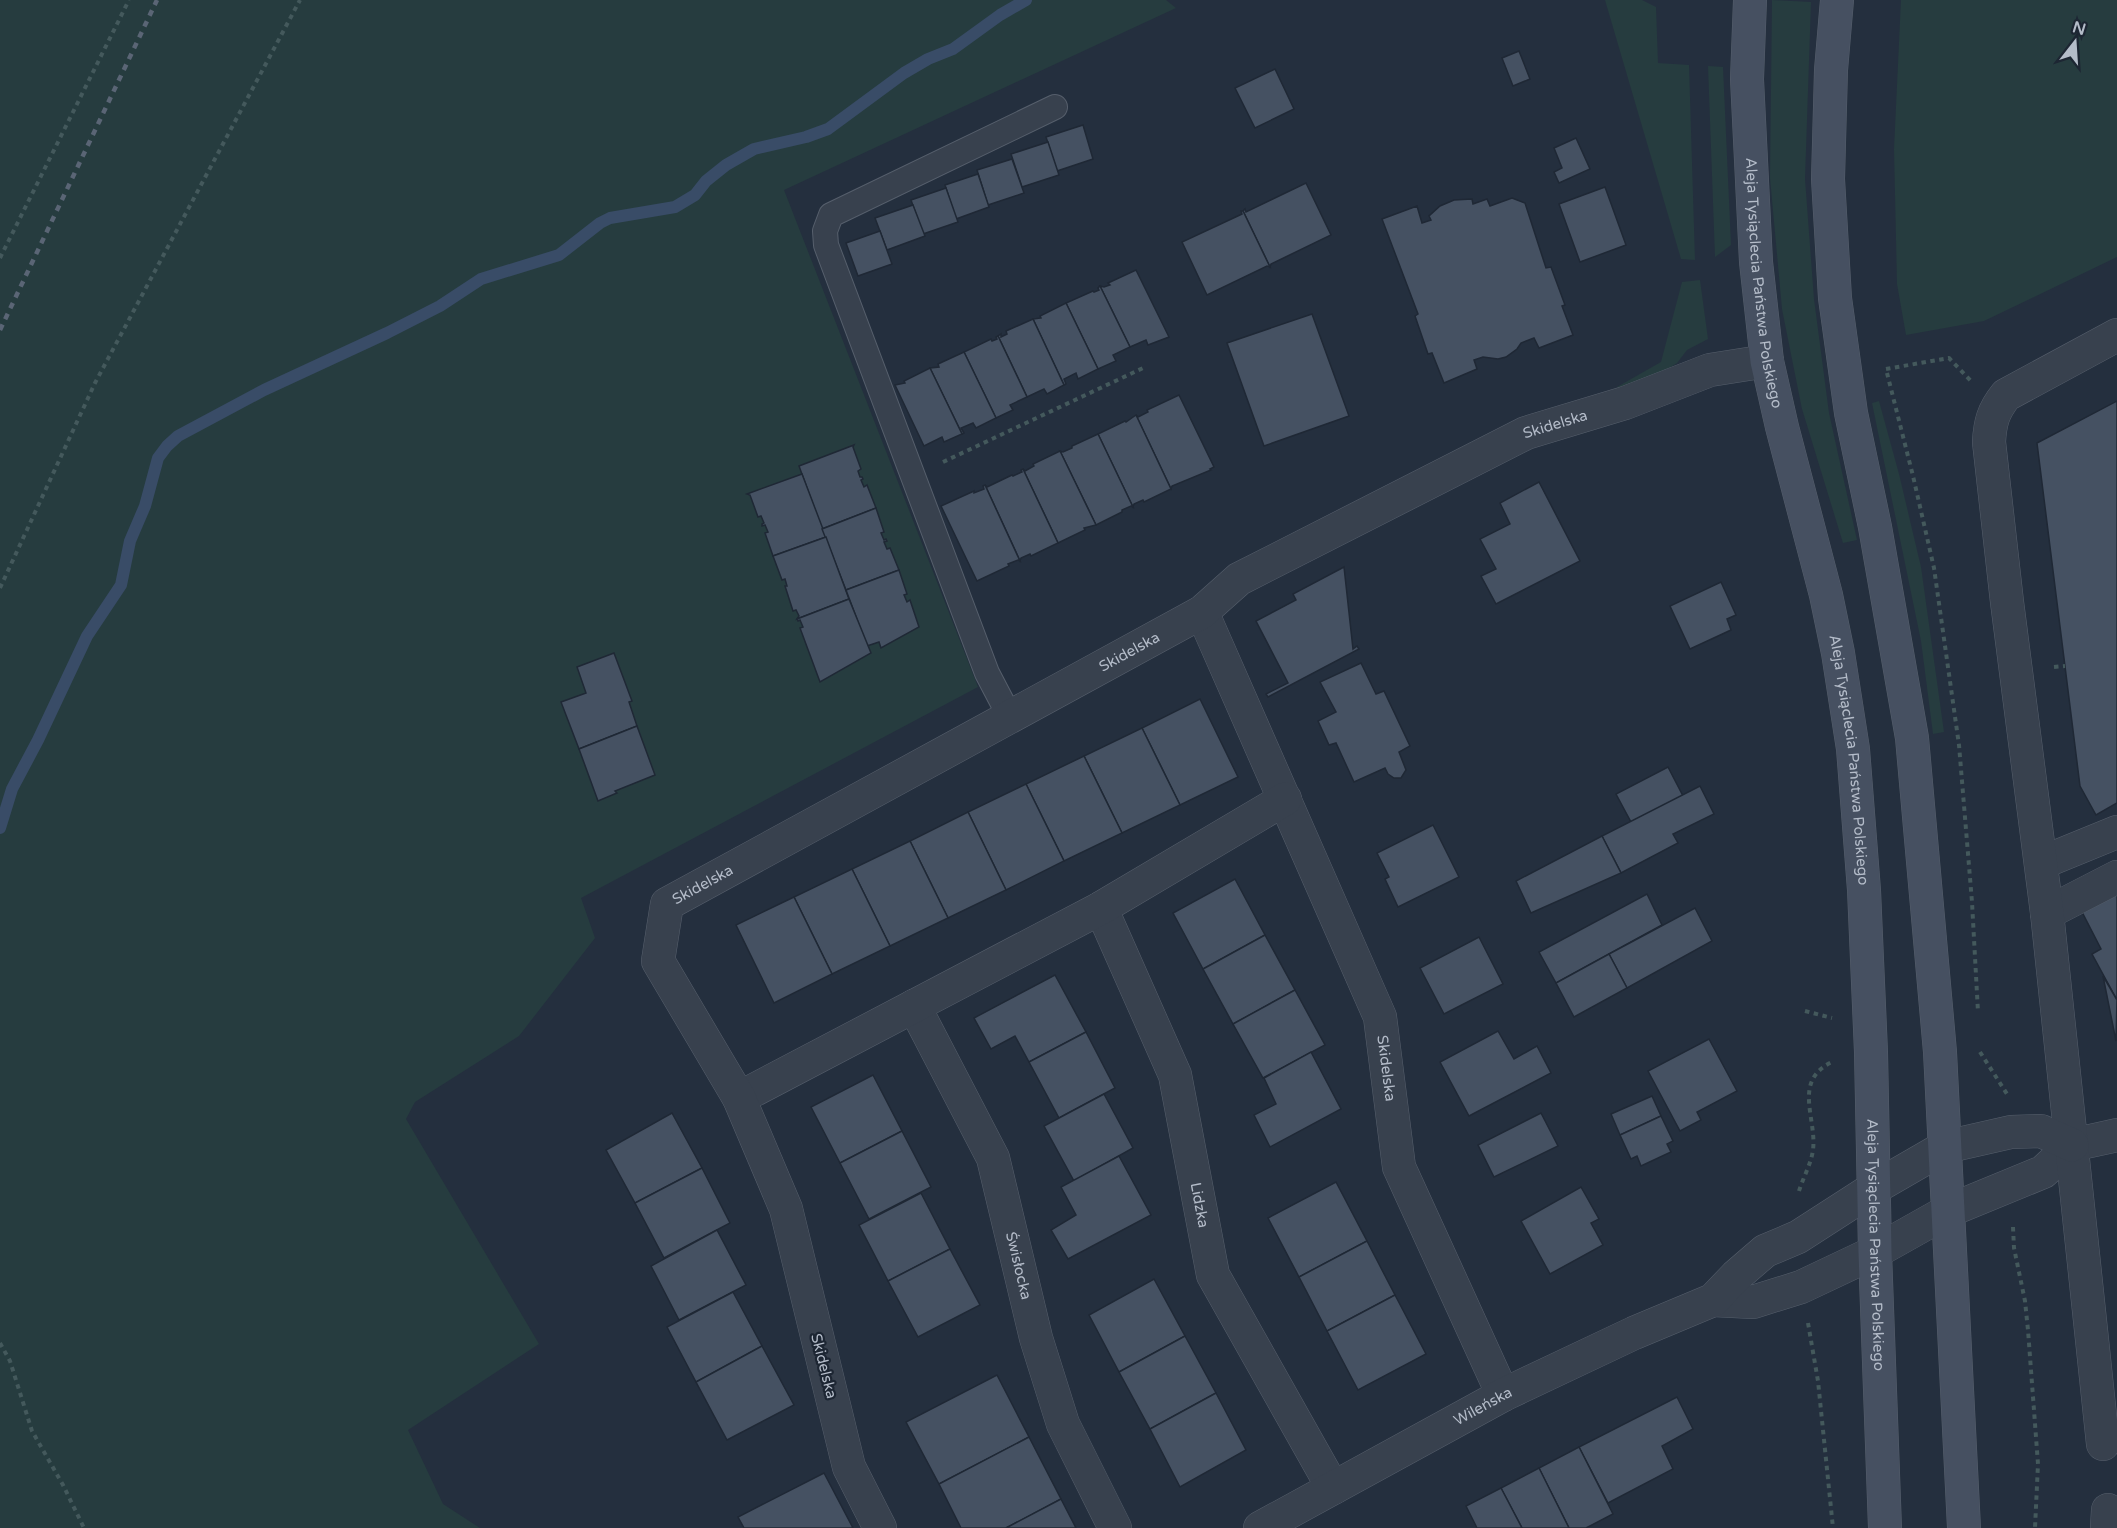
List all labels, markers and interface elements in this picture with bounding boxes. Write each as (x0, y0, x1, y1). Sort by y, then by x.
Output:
north arrow (2045, 12, 2105, 72)
text: N (2070, 17, 2088, 40)
street label: Aleja Tysiąclecia Państwa Polskiego (1742, 157, 1786, 410)
street label: Skidelska (1521, 406, 1590, 442)
street label: Skidelska (1096, 628, 1163, 676)
street label: Aleja Tysiąclecia Państwa Polskiego (1825, 633, 1873, 886)
street label: Skidelska (669, 861, 736, 908)
street label: Skidelska (1373, 1034, 1400, 1102)
street label: Aleja Tysiąclecia Państwa Polskiego (1863, 1118, 1888, 1371)
street label: Lidzka (1187, 1181, 1213, 1229)
street label: Świsłocka (1002, 1230, 1036, 1301)
street label: Skidelska (807, 1332, 841, 1400)
street label: Wileńska (1450, 1383, 1515, 1429)

